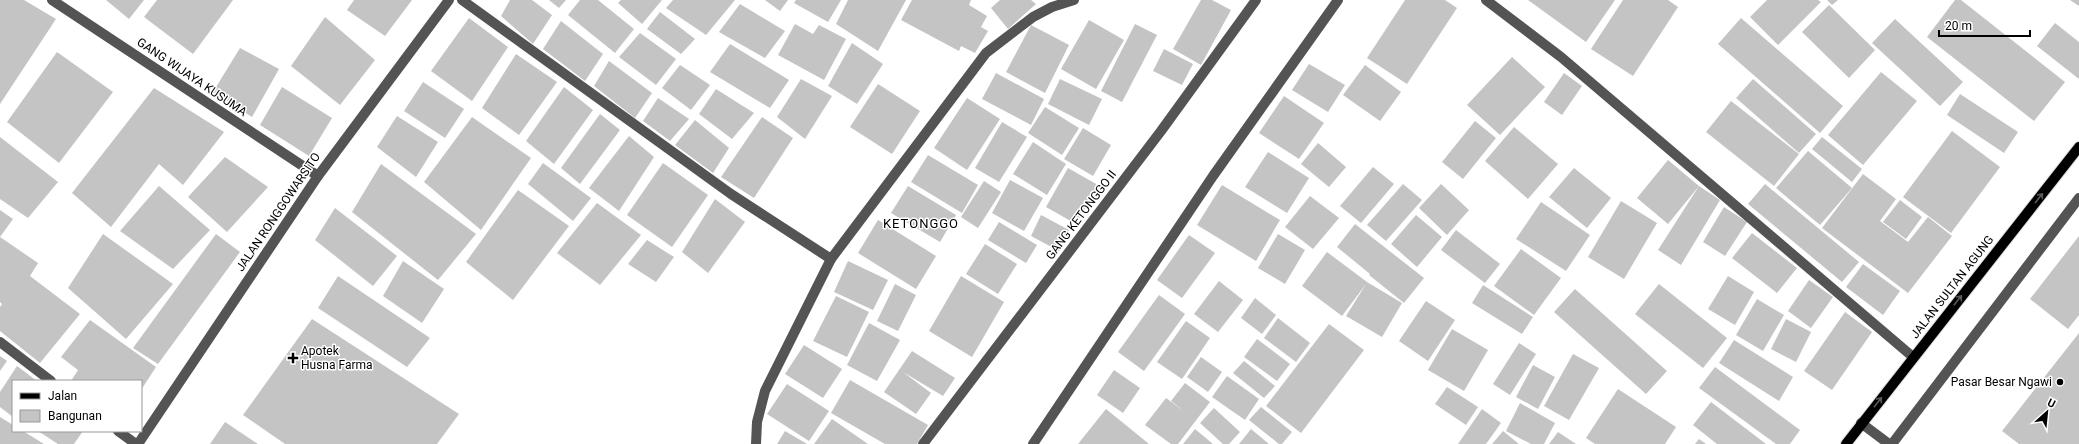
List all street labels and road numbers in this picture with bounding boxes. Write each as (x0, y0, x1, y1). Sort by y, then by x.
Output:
street label: GANG WIJAYA KUSUMA (134, 35, 250, 119)
street label: JALAN RONGGOWARSITO (233, 150, 323, 274)
street label: GANG KETONGGO II (1043, 168, 1119, 262)
street label: JALAN SULTAN AGUNG (1908, 233, 1996, 341)

